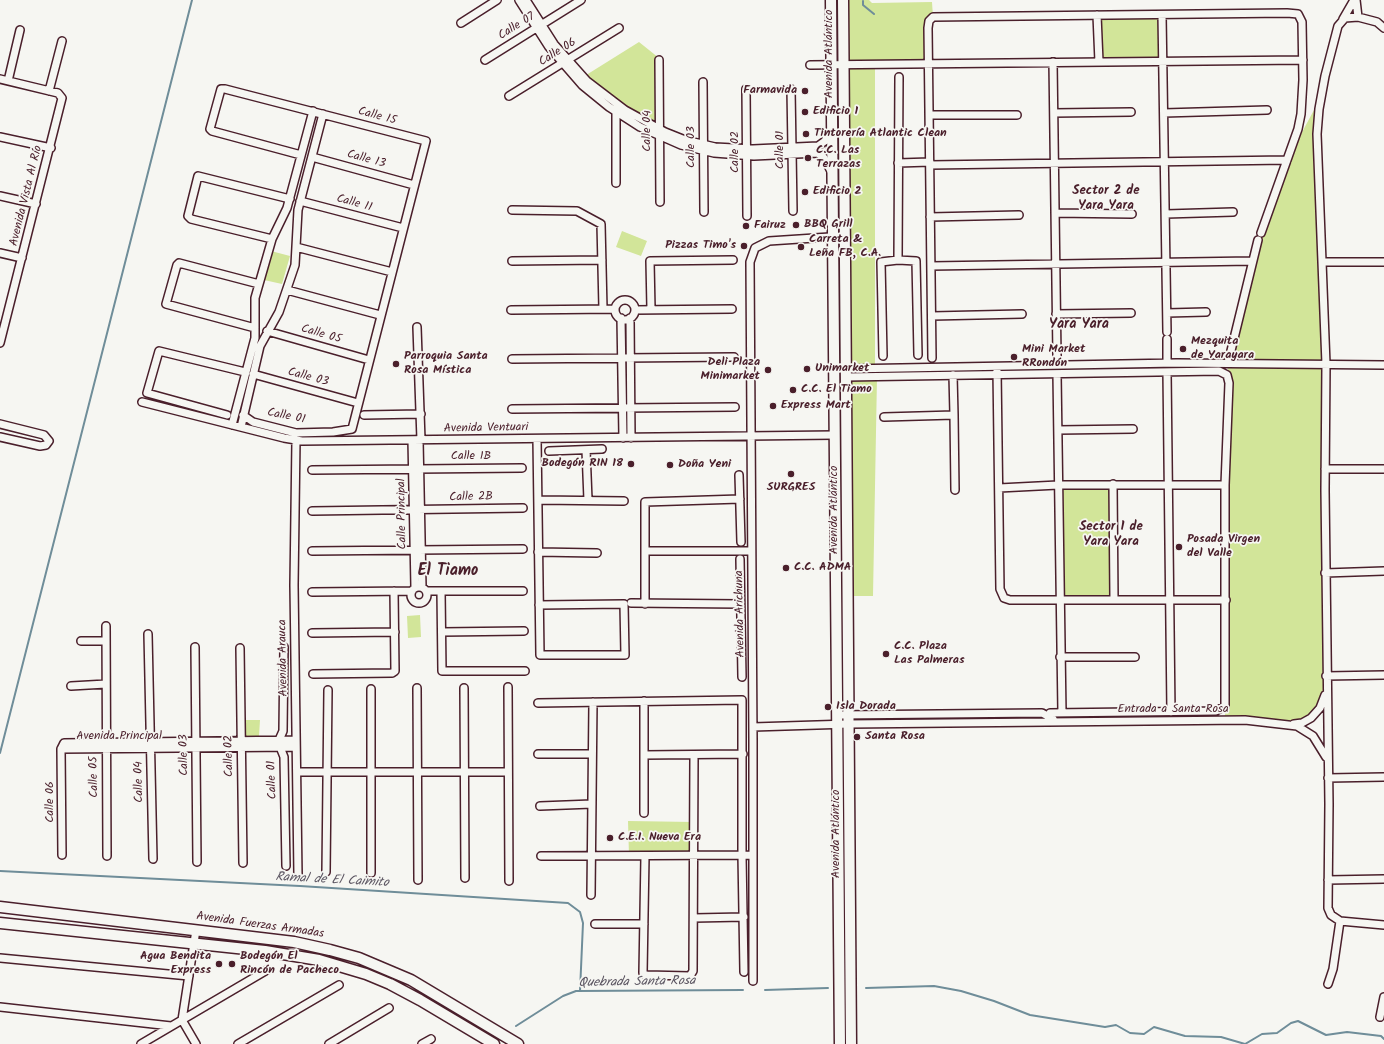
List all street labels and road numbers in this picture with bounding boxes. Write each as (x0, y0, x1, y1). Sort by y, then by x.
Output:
street label: Calle 07 (496, 10, 538, 44)
street label: Avenida Atlántico (823, 10, 837, 98)
street label: Calle 06 (537, 36, 579, 70)
street label: Calle 15 (356, 105, 398, 129)
street label: Calle 04 (641, 110, 655, 152)
street label: Calle 03 (685, 126, 699, 168)
street label: Calle 02 (729, 131, 743, 173)
street label: Calle 01 (774, 131, 788, 169)
street label: Avenida Vista Al Río (8, 144, 46, 248)
street label: Calle 13 (345, 148, 387, 172)
street label: Calle 11 (335, 192, 373, 216)
street label: Calle 05 (299, 322, 343, 348)
street label: Calle 03 (286, 366, 330, 390)
street label: Calle 01 (266, 406, 306, 428)
street label: Avenida Ventuari (444, 421, 528, 437)
street label: Calle 1B (451, 450, 491, 464)
street label: Avenida Atlántico (828, 466, 842, 554)
street label: Calle Principal (395, 478, 411, 550)
street label: Calle 2B (449, 490, 493, 506)
street label: Avenida Arichuna (733, 570, 749, 658)
street label: Avenida Arauca (276, 619, 292, 697)
street label: Entrada a Santa Rosa (1117, 703, 1229, 717)
street label: Avenida Principal (76, 730, 162, 744)
street label: Calle 03 (177, 734, 193, 776)
street label: Calle 02 (222, 735, 238, 777)
street label: Calle 05 (87, 756, 103, 798)
street label: Calle 01 (265, 760, 281, 800)
street label: Calle 04 (132, 761, 148, 803)
street label: Calle 06 (44, 781, 58, 823)
street label: Avenida Atlántico (830, 790, 844, 878)
street label: Avenida Fuerzas Armadas (195, 910, 325, 942)

